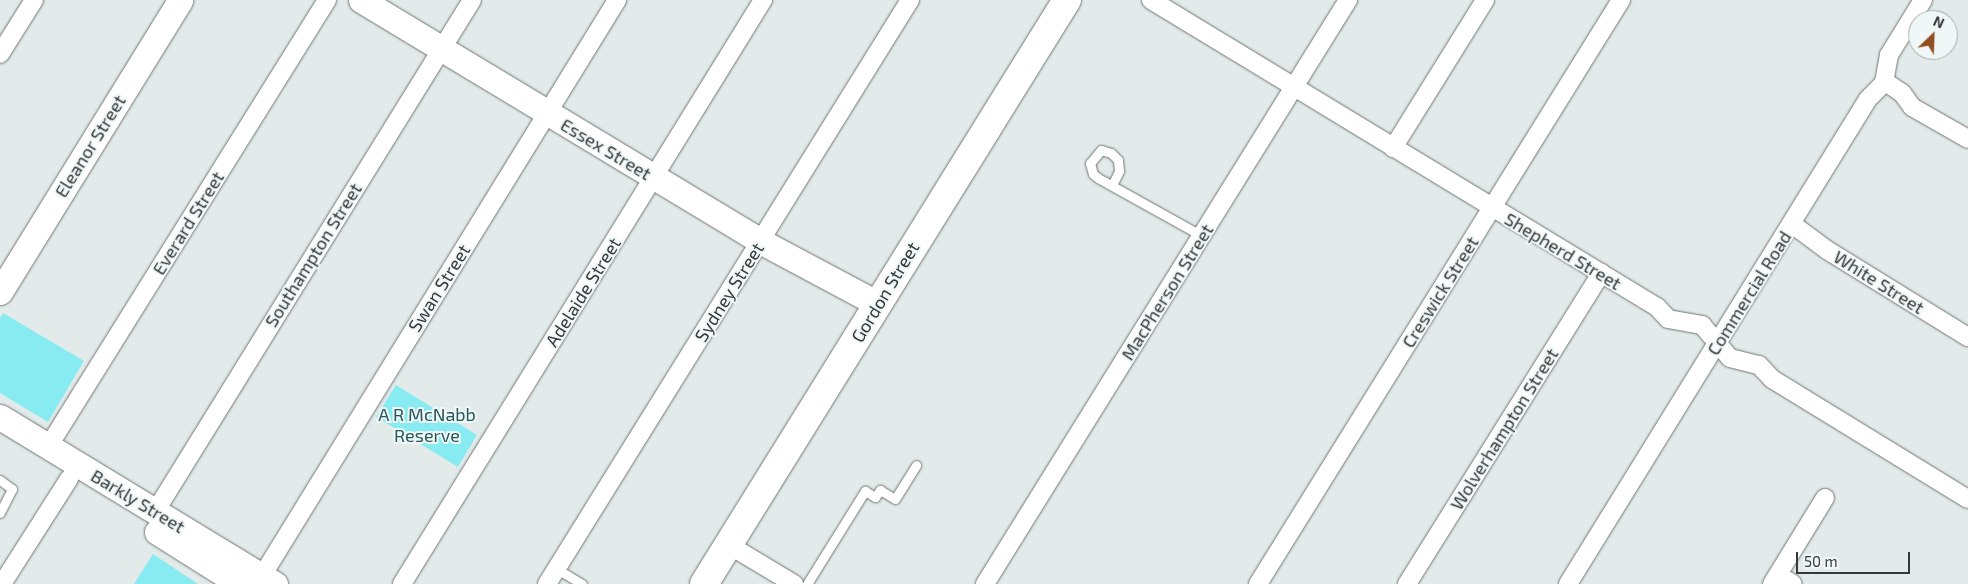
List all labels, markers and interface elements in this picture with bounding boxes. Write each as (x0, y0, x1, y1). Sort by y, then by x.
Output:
north arrow (1908, 10, 1958, 60)
text: N (1931, 12, 1947, 32)
street label: Eleanor Street (50, 91, 130, 201)
street label: Essex Street (557, 114, 655, 184)
street label: Everard Street (148, 167, 228, 279)
street label: Southampton Street (260, 179, 366, 331)
street label: Shepherd Street (1501, 208, 1625, 294)
street label: MacPherson Street (1116, 220, 1218, 364)
street label: Commercial Road (1702, 227, 1796, 359)
street label: Creswick Street (1397, 232, 1483, 352)
street label: Adelaide Street (541, 233, 625, 351)
street label: Sydney Street (690, 238, 768, 346)
street label: Gordon Street (846, 238, 924, 346)
street label: Swan Street (404, 240, 474, 336)
street label: White Street (1830, 246, 1928, 318)
street label: Wolverhampton Street (1445, 344, 1563, 514)
park label: A R McNabb Reserve (378, 404, 476, 446)
street label: Barkly Street (87, 464, 189, 538)
scale bar (1798, 542, 1912, 574)
text: 50 m (1804, 552, 1838, 570)

